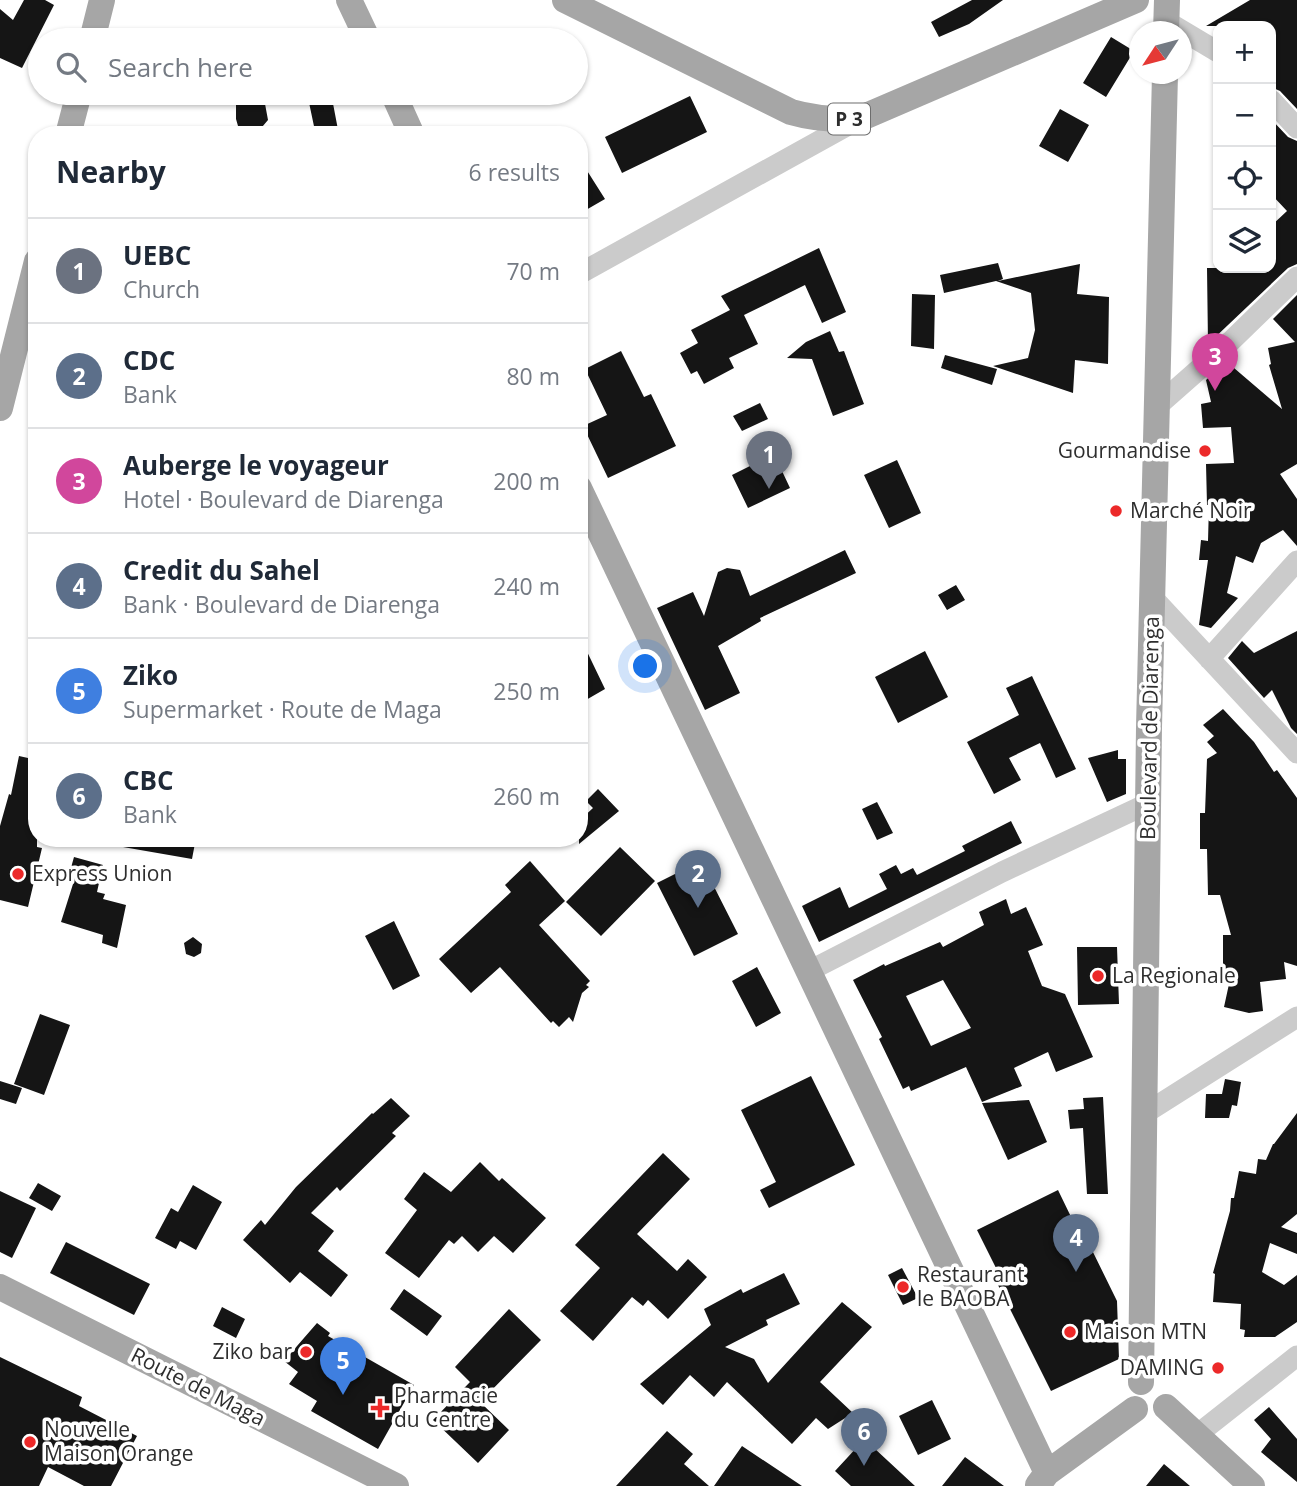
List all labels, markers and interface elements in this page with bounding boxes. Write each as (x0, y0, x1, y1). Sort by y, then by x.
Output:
north arrow (1129, 21, 1192, 84)
map controls (1213, 21, 1276, 273)
button: + (1213, 21, 1276, 84)
search box (28, 28, 588, 105)
icon: search (52, 48, 90, 86)
text: Search here (108, 49, 253, 85)
button: − (1213, 84, 1276, 147)
road number: P 3 (828, 104, 870, 134)
button: locate (1213, 147, 1276, 210)
text: Nearby (56, 151, 166, 192)
text: 6 results (469, 156, 560, 188)
button: layers (1213, 210, 1276, 273)
text: UEBC (123, 237, 191, 273)
text: 1 (72, 255, 86, 287)
text: 70 m (506, 255, 560, 287)
text: Church (123, 273, 200, 305)
pin: 3 (1192, 333, 1238, 391)
text: CDC (123, 342, 175, 378)
text: 2 (72, 360, 86, 392)
text: 80 m (506, 360, 560, 392)
text: Bank (123, 378, 177, 410)
pin: 1 (746, 431, 792, 489)
place label: Gourmandise (1058, 436, 1191, 464)
marker: Gourmandise (1197, 443, 1213, 459)
text: Auberge le voyageur (123, 447, 389, 483)
text: 3 (72, 465, 86, 497)
text: 200 m (493, 465, 560, 497)
text: Hotel · Boulevard de Diarenga (123, 483, 444, 515)
place label: Marché Noir (1130, 496, 1252, 524)
marker: Marché Noir (1108, 503, 1124, 519)
text: Credit du Sahel (123, 552, 320, 588)
text: 4 (72, 570, 86, 602)
text: 240 m (493, 570, 560, 602)
text: Bank · Boulevard de Diarenga (123, 588, 440, 620)
street label: Boulevard de Diarenga (1133, 616, 1165, 840)
your location (628, 649, 662, 683)
text: Ziko (123, 657, 178, 693)
text: 5 (72, 675, 86, 707)
text: 250 m (493, 675, 560, 707)
text: Supermarket · Route de Maga (123, 693, 442, 725)
text: CBC (123, 762, 174, 798)
text: 6 (72, 780, 86, 812)
text: 260 m (493, 780, 560, 812)
text: Bank (123, 798, 177, 830)
pin: 2 (675, 850, 721, 908)
place label: Express Union (32, 859, 172, 887)
marker: Express Union (10, 866, 26, 882)
place label: La Regionale (1112, 961, 1236, 989)
marker: La Regionale (1090, 968, 1106, 984)
pin: 4 (1053, 1214, 1099, 1272)
place label: Restaurant le BAOBA (917, 1260, 1024, 1312)
marker: Restaurant le BAOBA (895, 1279, 911, 1295)
place label: Maison MTN (1084, 1317, 1207, 1345)
marker: Maison MTN (1062, 1324, 1078, 1340)
place label: Ziko bar (212, 1337, 292, 1365)
pin: 5 (320, 1337, 366, 1395)
street label: Route de Maga (127, 1340, 270, 1432)
marker: Ziko bar (298, 1344, 314, 1360)
place label: DAMING (1120, 1353, 1204, 1381)
marker: DAMING (1210, 1360, 1226, 1376)
place label: Pharmacie du Centre (394, 1381, 498, 1433)
marker: Pharmacie du Centre (372, 1400, 388, 1416)
pin: 6 (841, 1408, 887, 1466)
place label: Nouvelle Maison Orange (44, 1415, 194, 1467)
marker: Nouvelle Maison Orange (22, 1434, 38, 1450)

